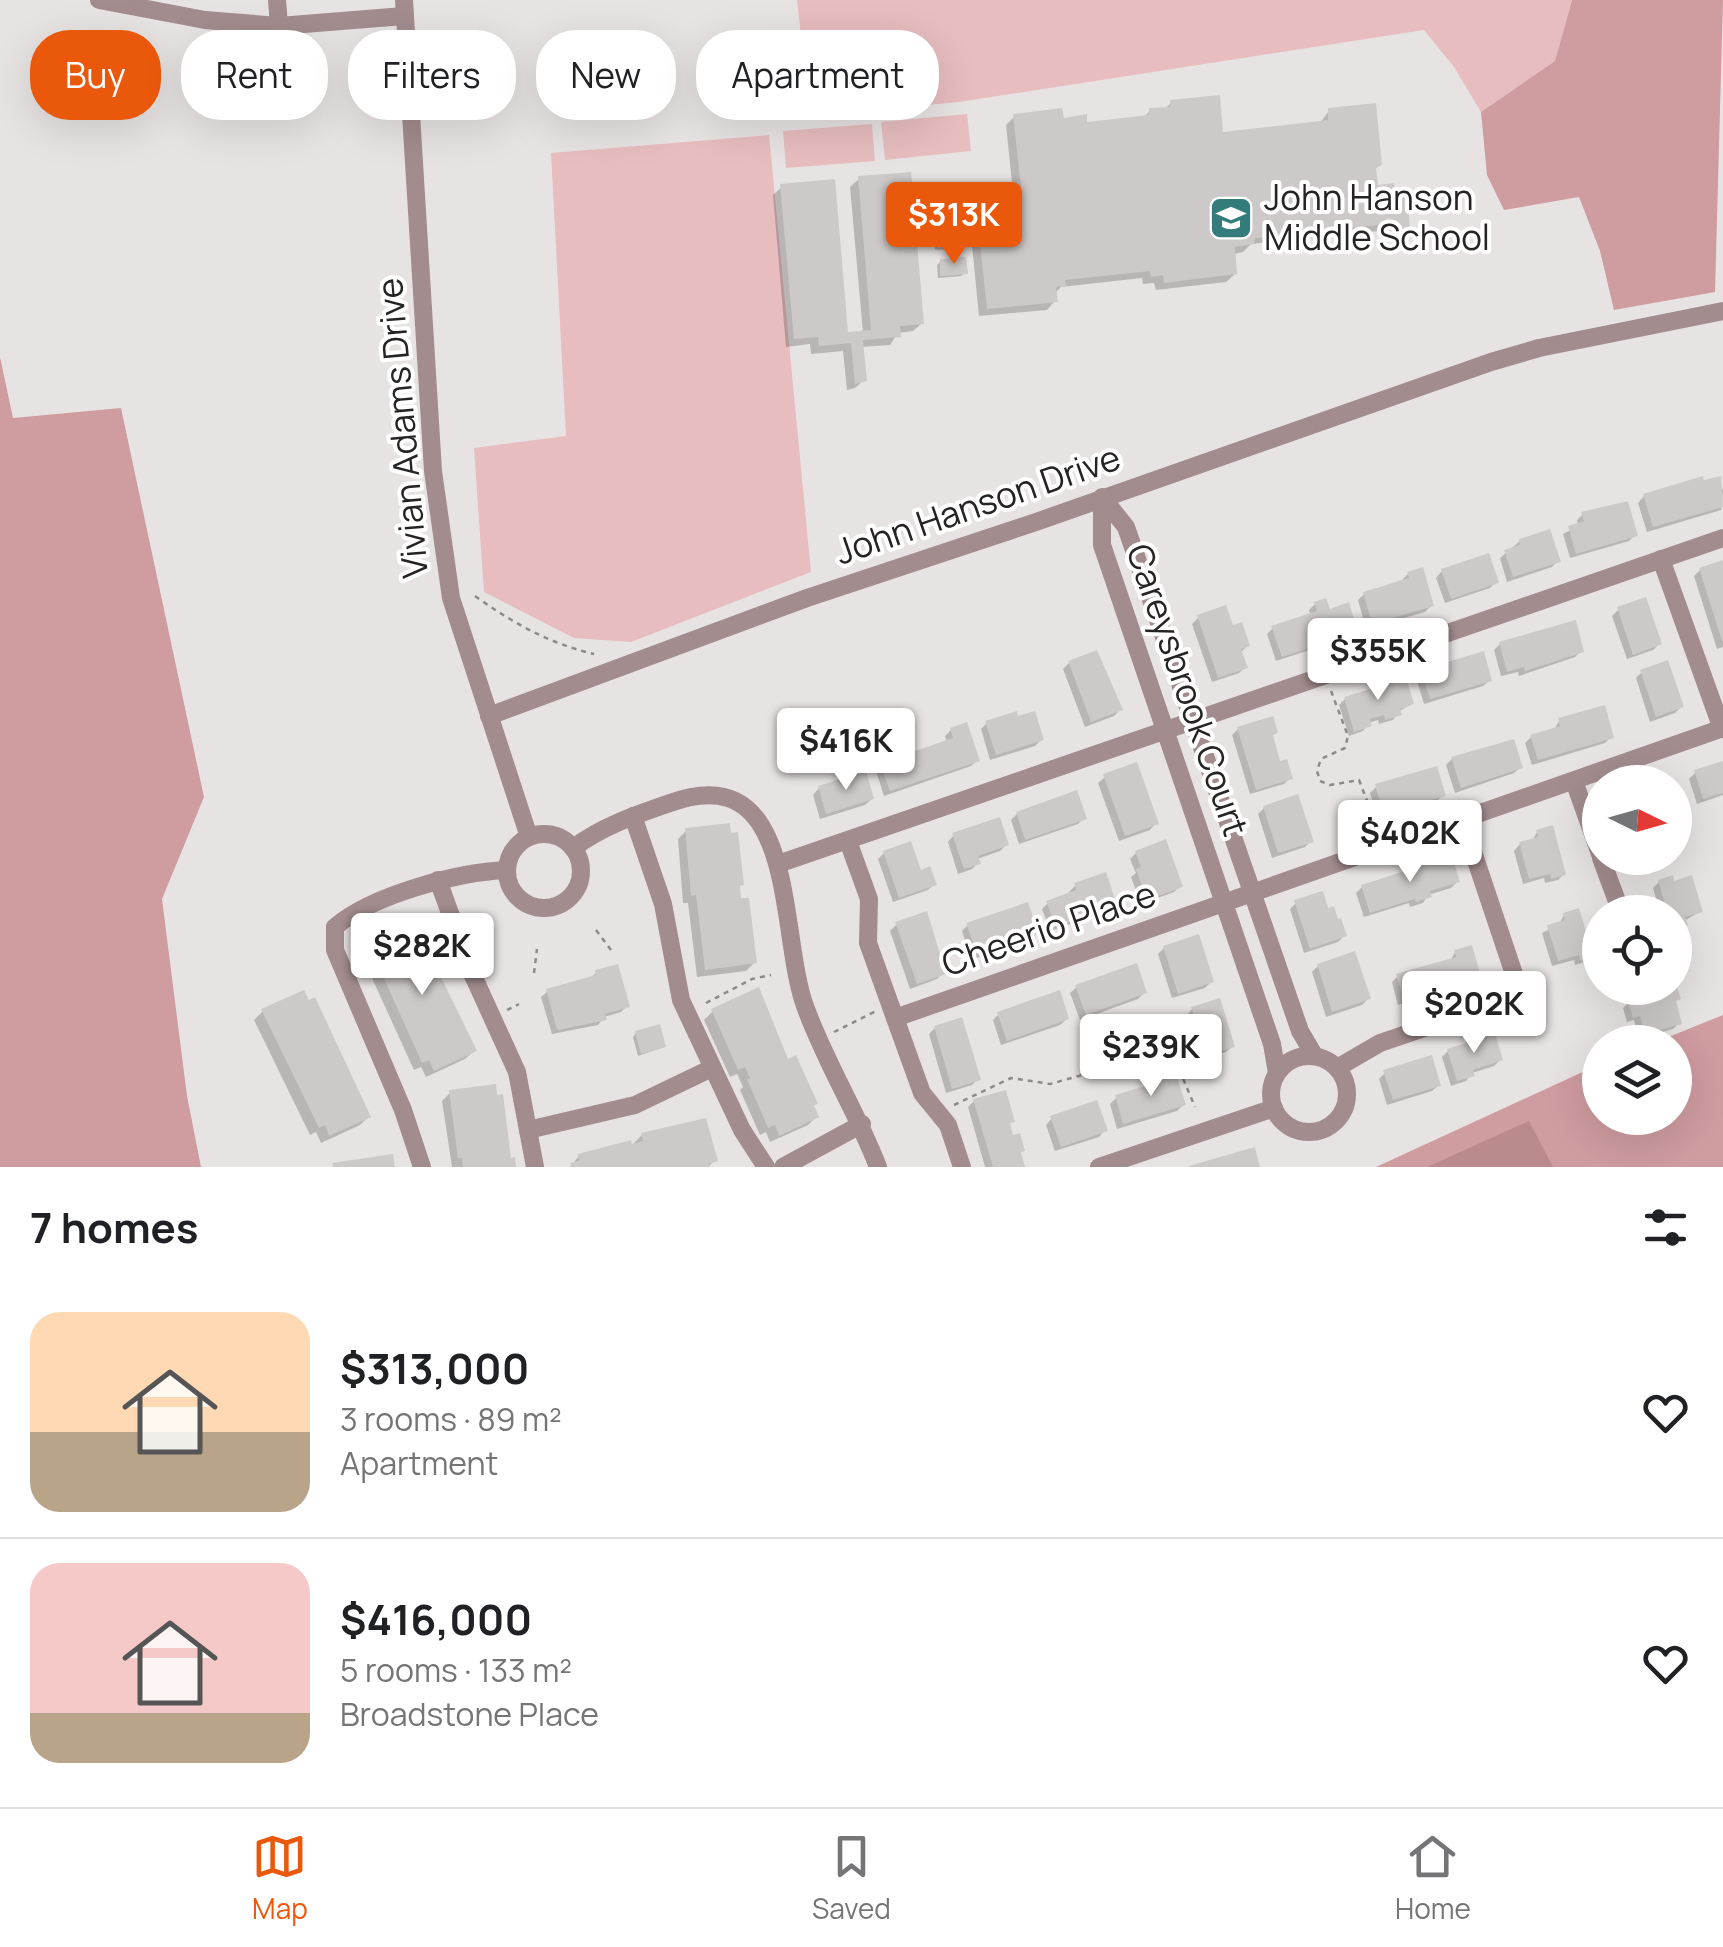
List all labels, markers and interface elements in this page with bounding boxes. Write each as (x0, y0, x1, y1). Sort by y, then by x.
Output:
chip: Buy (30, 30, 161, 120)
chip: Rent (181, 30, 328, 120)
chip: Filters (348, 30, 516, 120)
chip: New (536, 30, 676, 120)
chip: Apartment (696, 30, 939, 120)
place label: John Hanson Middle School (1264, 173, 1490, 261)
pin: $313K (884, 182, 1024, 267)
text: $313K (908, 192, 1000, 236)
school or university icon: John Hanson Middle School (1208, 195, 1254, 241)
street label: Vivian Adams Drive (365, 276, 439, 580)
street label: John Hanson Drive (829, 433, 1127, 575)
street label: Careysbrook Court (1116, 537, 1260, 842)
pin: $355K (1308, 618, 1448, 703)
text: $355K (1330, 628, 1426, 672)
pin: $416K (776, 708, 916, 793)
text: $416K (799, 718, 893, 762)
north arrow (1582, 765, 1692, 875)
map controls (1582, 765, 1692, 1135)
pin: $402K (1340, 800, 1480, 885)
text: $402K (1360, 810, 1460, 854)
street label: Cheerio Place (935, 869, 1162, 987)
button: locate (1582, 895, 1692, 1005)
pin: $282K (352, 913, 492, 998)
text: $282K (373, 923, 471, 967)
pin: $202K (1404, 971, 1544, 1056)
text: $202K (1424, 981, 1524, 1025)
pin: $239K (1081, 1014, 1221, 1099)
text: $239K (1102, 1024, 1200, 1068)
button: layers (1582, 1025, 1692, 1135)
text: 7 homes (30, 1198, 198, 1256)
icon: filters (1638, 1200, 1693, 1255)
text: $313,000 (340, 1339, 529, 1397)
icon: home (110, 1352, 230, 1472)
icon: heart (1638, 1385, 1693, 1440)
text: 3 rooms · 89 m² (340, 1397, 562, 1441)
text: Apartment (340, 1441, 498, 1485)
text: $416,000 (340, 1590, 532, 1648)
icon: home (110, 1603, 230, 1723)
icon: heart (1638, 1636, 1693, 1691)
text: 5 rooms · 133 m² (340, 1648, 572, 1692)
text: Broadstone Place (340, 1692, 599, 1736)
tab: Map (252, 1829, 308, 1927)
tab: Saved (812, 1829, 891, 1927)
tab: Home (1395, 1829, 1471, 1927)

